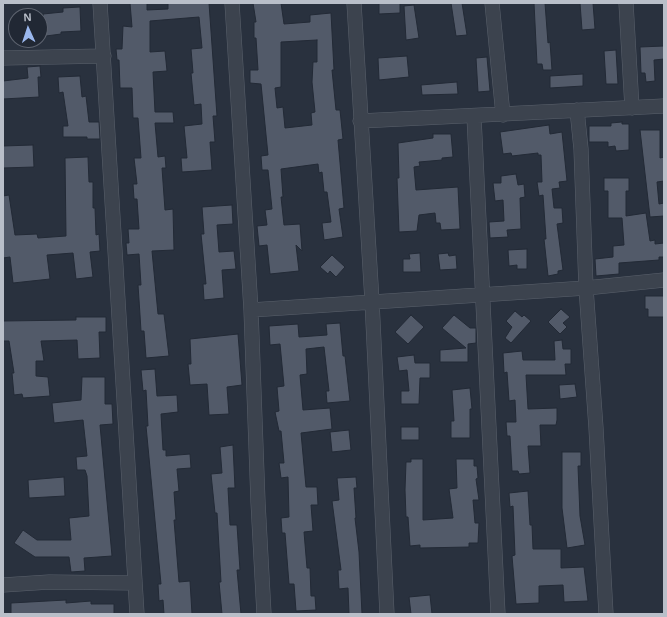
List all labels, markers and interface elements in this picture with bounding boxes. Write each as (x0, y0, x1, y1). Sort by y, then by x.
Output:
north arrow (8, 8, 48, 48)
text: N (23, 11, 32, 23)

